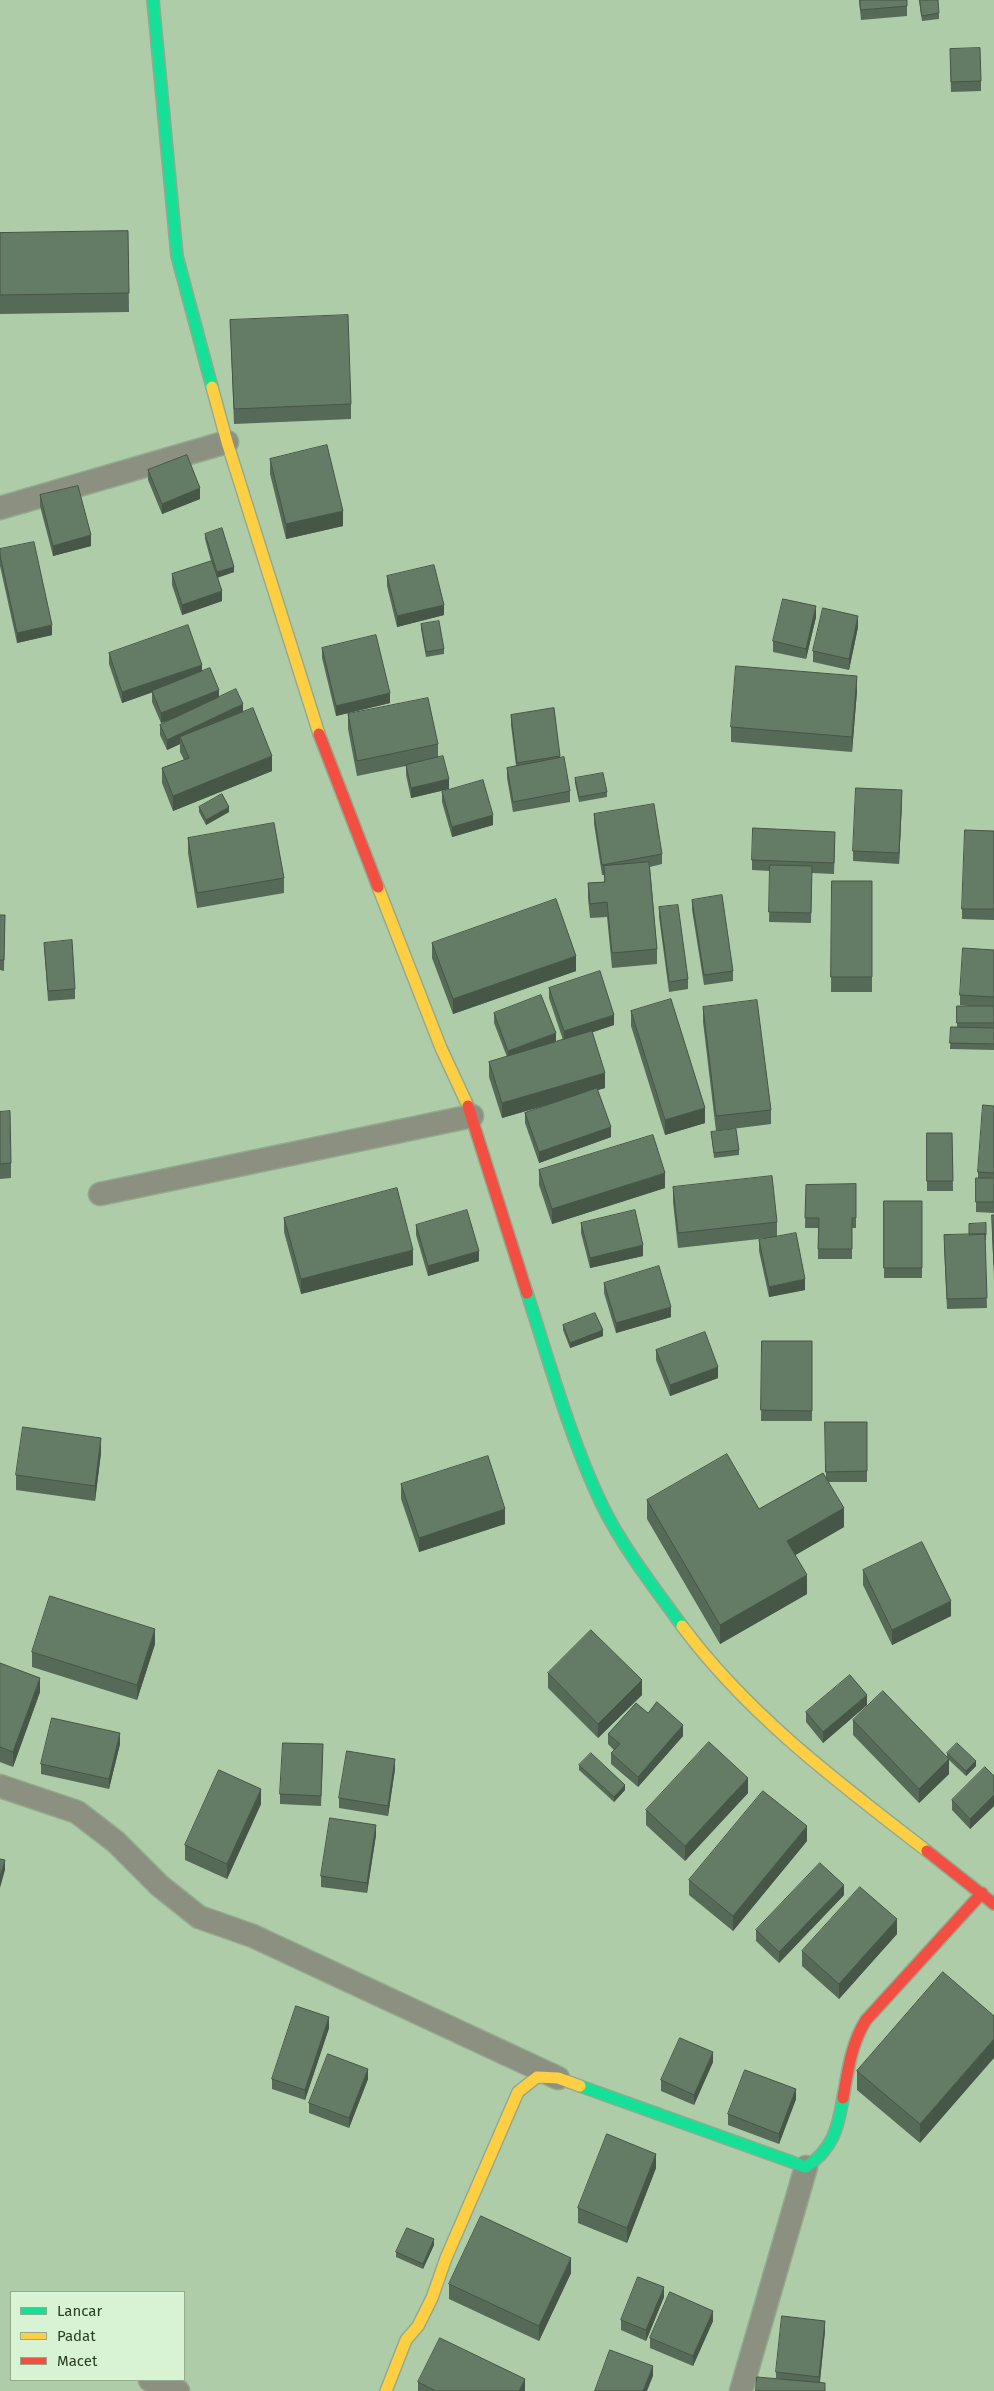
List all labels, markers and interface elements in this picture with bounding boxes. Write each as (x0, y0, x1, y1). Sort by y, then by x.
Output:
legend (10, 2291, 185, 2381)
text: Lancar (57, 2302, 102, 2320)
text: Padat (57, 2327, 96, 2345)
text: Macet (57, 2352, 97, 2370)

